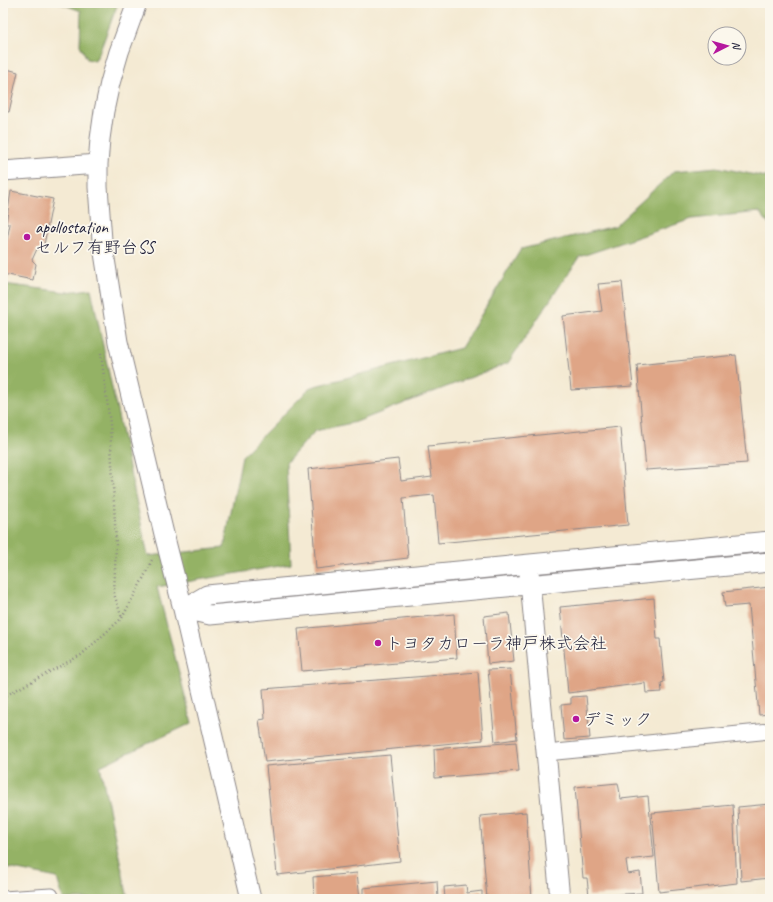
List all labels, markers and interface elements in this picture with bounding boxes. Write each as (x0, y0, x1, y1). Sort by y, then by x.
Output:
north arrow (707, 26, 747, 66)
text: N (730, 41, 744, 51)
place label: apollostation セルフ有野台SS (35, 217, 157, 258)
marker: apollostation セルフ有野台SS (22, 232, 32, 242)
place label: トヨタカローラ神戸株式会社 (386, 633, 607, 654)
marker: トヨタカローラ神戸株式会社 (373, 638, 383, 648)
place label: デミック (584, 709, 652, 730)
marker: デミック (571, 714, 581, 724)

